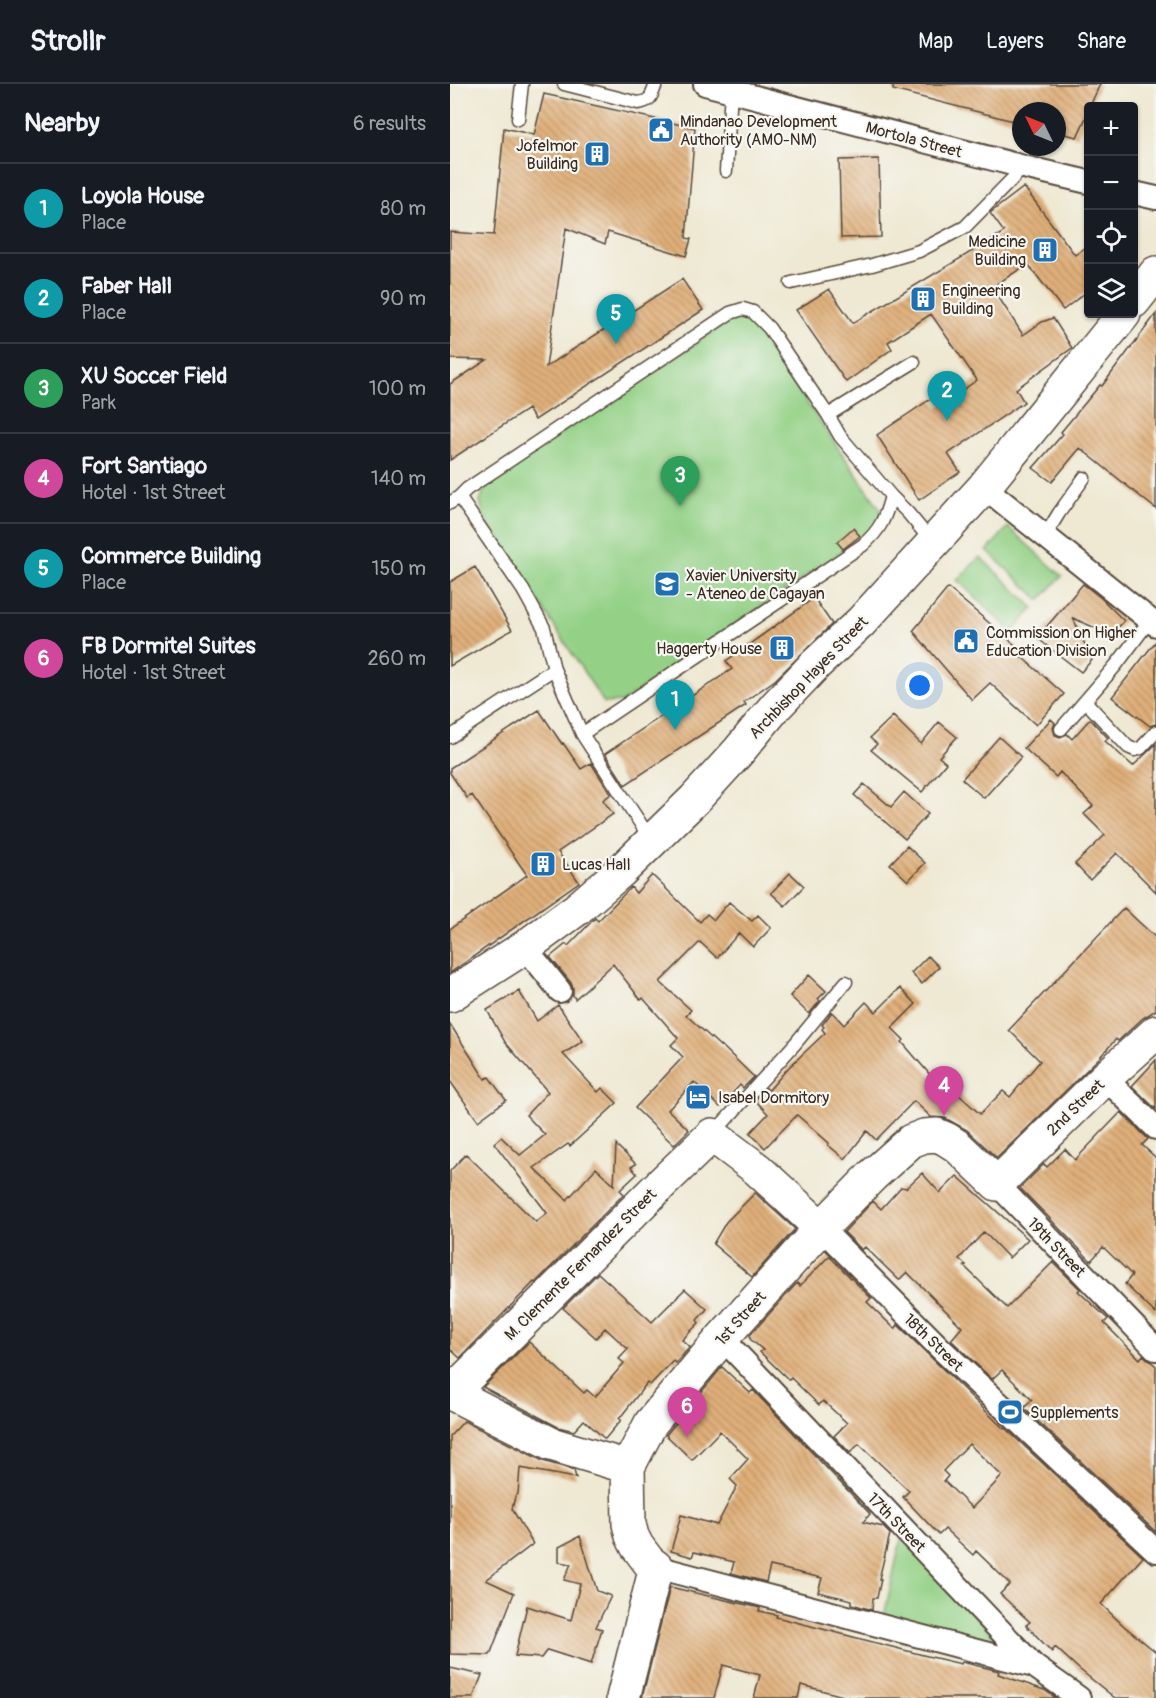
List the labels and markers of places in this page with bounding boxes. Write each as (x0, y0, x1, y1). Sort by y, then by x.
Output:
place label: Mindanao Development Authority (AMO-NM) (680, 112, 837, 150)
public building icon: Mindanao Development Authority (AMO-NM) (646, 115, 676, 145)
place label: Jofelmor Building (516, 136, 578, 174)
building icon: Jofelmor Building (582, 139, 612, 169)
place label: Medicine Building (968, 232, 1026, 270)
building icon: Medicine Building (1030, 235, 1060, 265)
place label: Engineering Building (942, 281, 1020, 319)
building icon: Engineering Building (908, 284, 938, 314)
pin: 5 (596, 294, 636, 344)
pin: 2 (928, 372, 966, 421)
pin: 3 (660, 456, 700, 506)
place label: Xavier University - Ateneo de Cagayan (686, 566, 825, 604)
school or university icon: Xavier University - Ateneo de Cagayan (652, 569, 682, 599)
place label: Commission on Higher Education Division (986, 623, 1137, 661)
public building icon: Commission on Higher Education Division (951, 626, 981, 656)
building icon: Haggerty House (767, 633, 797, 663)
place label: Haggerty House (656, 639, 762, 659)
pin: 1 (656, 680, 694, 730)
building icon: Lucas Hall (528, 849, 558, 879)
place label: Lucas Hall (562, 855, 630, 875)
pin: 4 (924, 1066, 964, 1116)
hotel icon: Isabel Dormitory (683, 1082, 713, 1112)
place label: Isabel Dormitory (718, 1088, 829, 1108)
pin: 6 (668, 1388, 706, 1437)
sports icon: Supplements (995, 1397, 1025, 1427)
place label: Supplements (1030, 1403, 1118, 1423)

